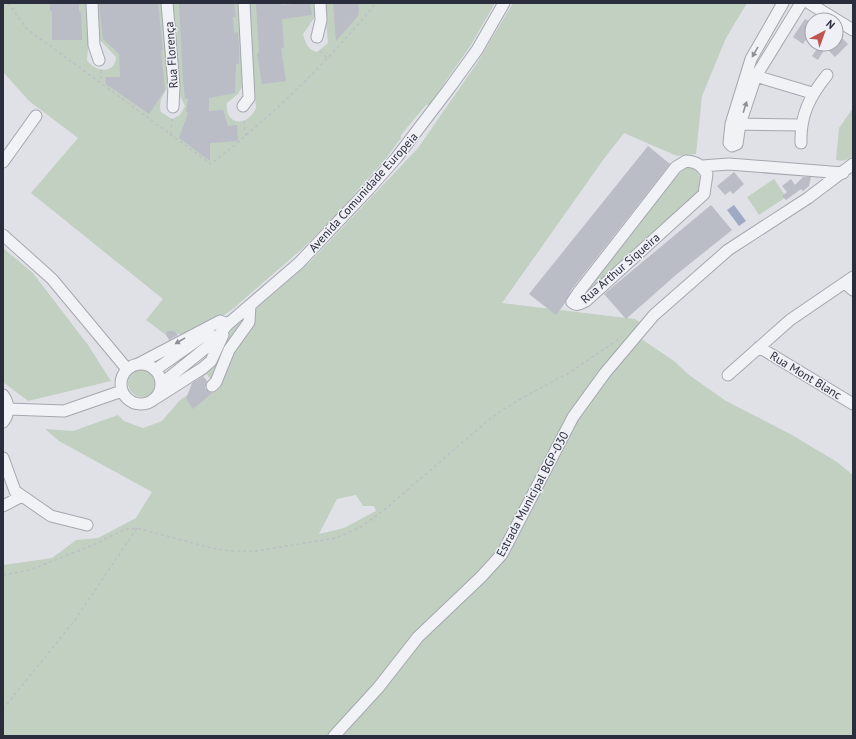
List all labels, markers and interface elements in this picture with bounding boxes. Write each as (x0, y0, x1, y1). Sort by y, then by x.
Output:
north arrow (804, 12, 844, 52)
text: N (823, 17, 838, 32)
street label: Rua Florença (161, 21, 181, 89)
one-way arrow (751, 47, 759, 57)
one-way arrow (743, 101, 749, 113)
street label: Avenida Comunidade Europeia (305, 129, 421, 255)
street label: Rua Arthur Siqueira (577, 230, 663, 306)
one-way arrow (174, 338, 186, 345)
street label: Rua Mont Blanc (767, 348, 845, 403)
street label: Estrada Municipal BGP-030 (493, 428, 572, 559)

